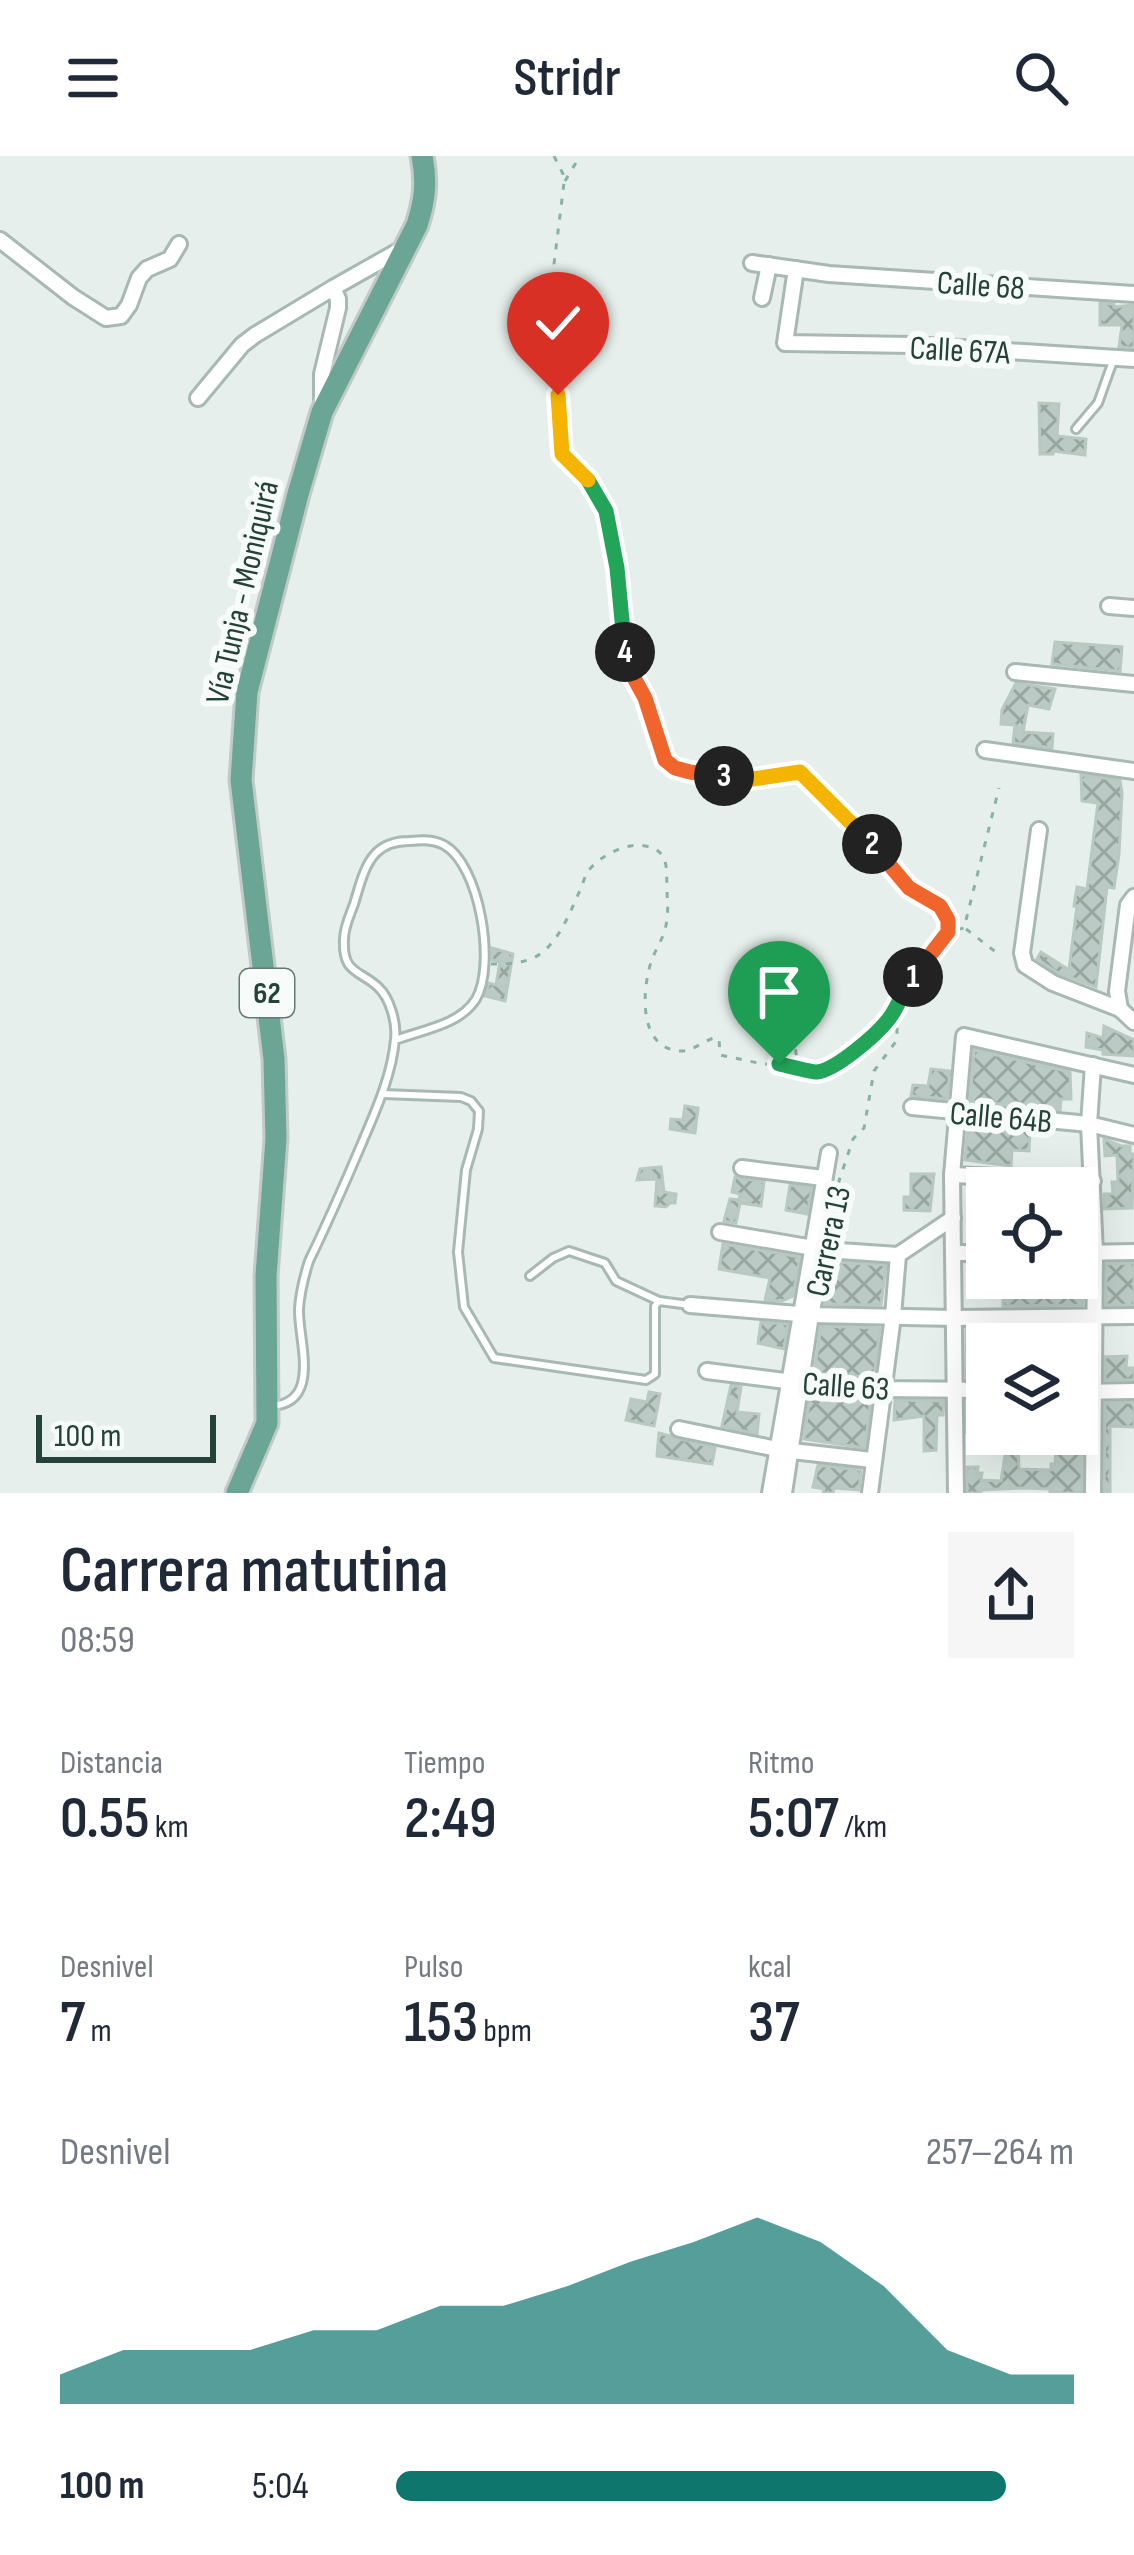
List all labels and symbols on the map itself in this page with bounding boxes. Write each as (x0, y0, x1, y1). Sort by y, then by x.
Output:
street label: Calle 68 (936, 263, 1026, 309)
pin (507, 272, 609, 395)
street label: Calle 67A (909, 328, 1012, 374)
street label: Vía Tunja - Moniquirá (198, 477, 288, 708)
pin: 4 (595, 622, 655, 682)
pin: 3 (694, 746, 754, 806)
pin: 2 (842, 814, 902, 874)
pin (728, 941, 830, 1064)
pin: 1 (883, 947, 943, 1007)
road number: 62 (240, 969, 294, 1017)
street label: Calle 64B (948, 1094, 1054, 1142)
street label: Carrera 13 (798, 1182, 860, 1300)
street label: Calle 63 (801, 1364, 891, 1410)
scale bar (36, 1409, 216, 1462)

